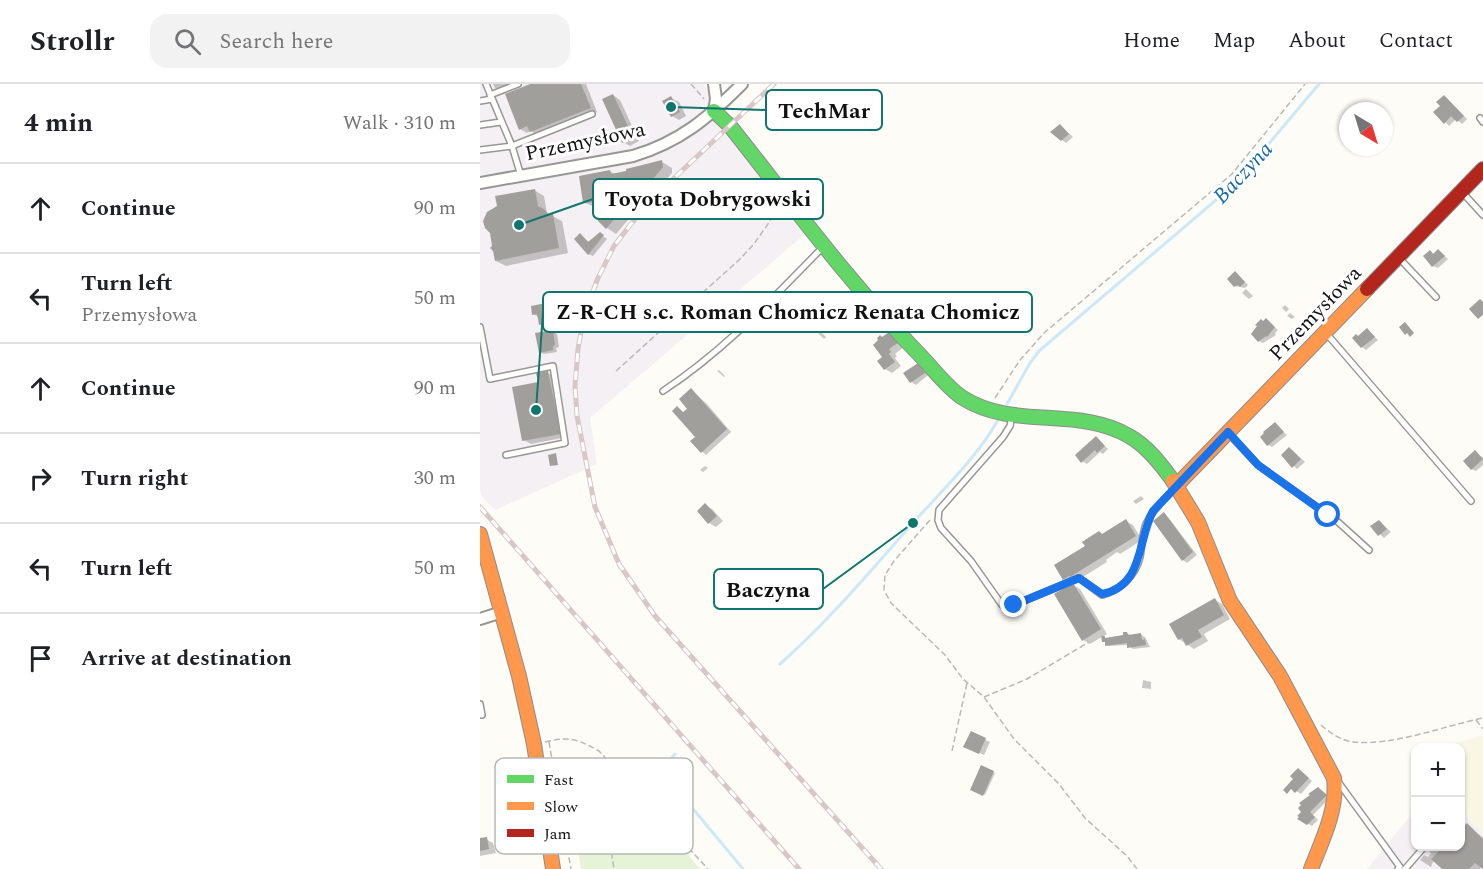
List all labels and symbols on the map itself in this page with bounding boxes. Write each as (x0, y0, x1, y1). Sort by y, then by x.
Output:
callout: TechMar (766, 90, 882, 130)
text: TechMar (778, 95, 871, 128)
north arrow (1339, 102, 1393, 156)
street label: Przemysłowa (522, 113, 649, 170)
water label: Baczyna (1205, 134, 1281, 212)
callout: Toyota Dobrygowski (593, 179, 823, 219)
text: Toyota Dobrygowski (605, 183, 811, 216)
street label: Przemysłowa (1262, 258, 1370, 369)
callout: Z-R-CH s.c. Roman Chomicz Renata Chomicz (543, 292, 1032, 332)
text: Z-R-CH s.c. Roman Chomicz Renata Chomicz (556, 296, 1020, 329)
route start (1314, 501, 1340, 527)
callout: Baczyna (714, 569, 823, 609)
text: Baczyna (726, 574, 811, 607)
route end (1000, 591, 1026, 617)
legend (495, 758, 693, 854)
text: Fast (544, 768, 574, 792)
text: Slow (544, 795, 579, 819)
text: Jam (544, 822, 572, 846)

